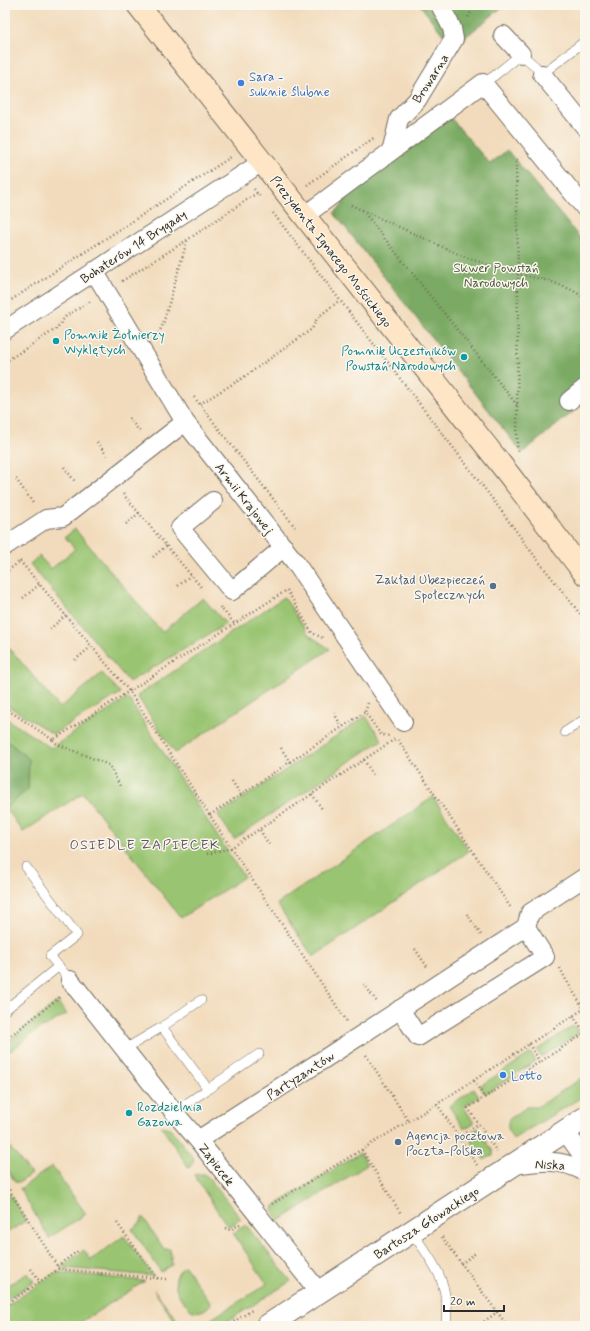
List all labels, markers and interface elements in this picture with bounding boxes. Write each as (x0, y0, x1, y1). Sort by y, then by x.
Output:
street label: Browarna (409, 51, 453, 107)
place label: Sara - suknie ślubne (249, 69, 330, 101)
marker: Sara - suknie ślubne (236, 78, 246, 88)
street label: Prezydenta Ignacego Mościckiego (266, 173, 396, 332)
street label: Bohaterów 14 Brygady (77, 207, 190, 288)
park label: Skwer Powstań Narodowych (453, 260, 539, 292)
place label: Pomnik Żołnierzy Wyklętych (64, 327, 165, 359)
marker: Pomnik Żołnierzy Wyklętych (51, 336, 61, 346)
place label: Pomnik Uczestników Powstań Narodowych (341, 343, 456, 375)
marker: Pomnik Uczestników Powstań Narodowych (459, 352, 469, 362)
street label: Armii Krajowej (210, 460, 277, 538)
place label: Zakład Ubezpieczeń Społecznych (375, 572, 485, 604)
marker: Zakład Ubezpieczeń Społecznych (488, 581, 498, 591)
district label: OSIEDLE ZAPIECEK (69, 836, 221, 854)
street label: Partyzantów (264, 1048, 338, 1104)
place label: Lotto (511, 1068, 543, 1085)
marker: Lotto (498, 1070, 508, 1080)
place label: Rozdzielnia Gazowa (137, 1099, 202, 1131)
marker: Rozdzielnia Gazowa (124, 1108, 134, 1118)
place label: Agencja pocztowa Poczta-Polska (406, 1128, 505, 1160)
marker: Agencja pocztowa Poczta-Polska (393, 1137, 403, 1147)
street label: Zapiecek (194, 1140, 238, 1190)
street label: Niska (534, 1156, 565, 1175)
street label: Bartosza Głowackiego (371, 1183, 483, 1264)
scale bar (444, 1287, 504, 1313)
text: 20 m (450, 1294, 476, 1310)

